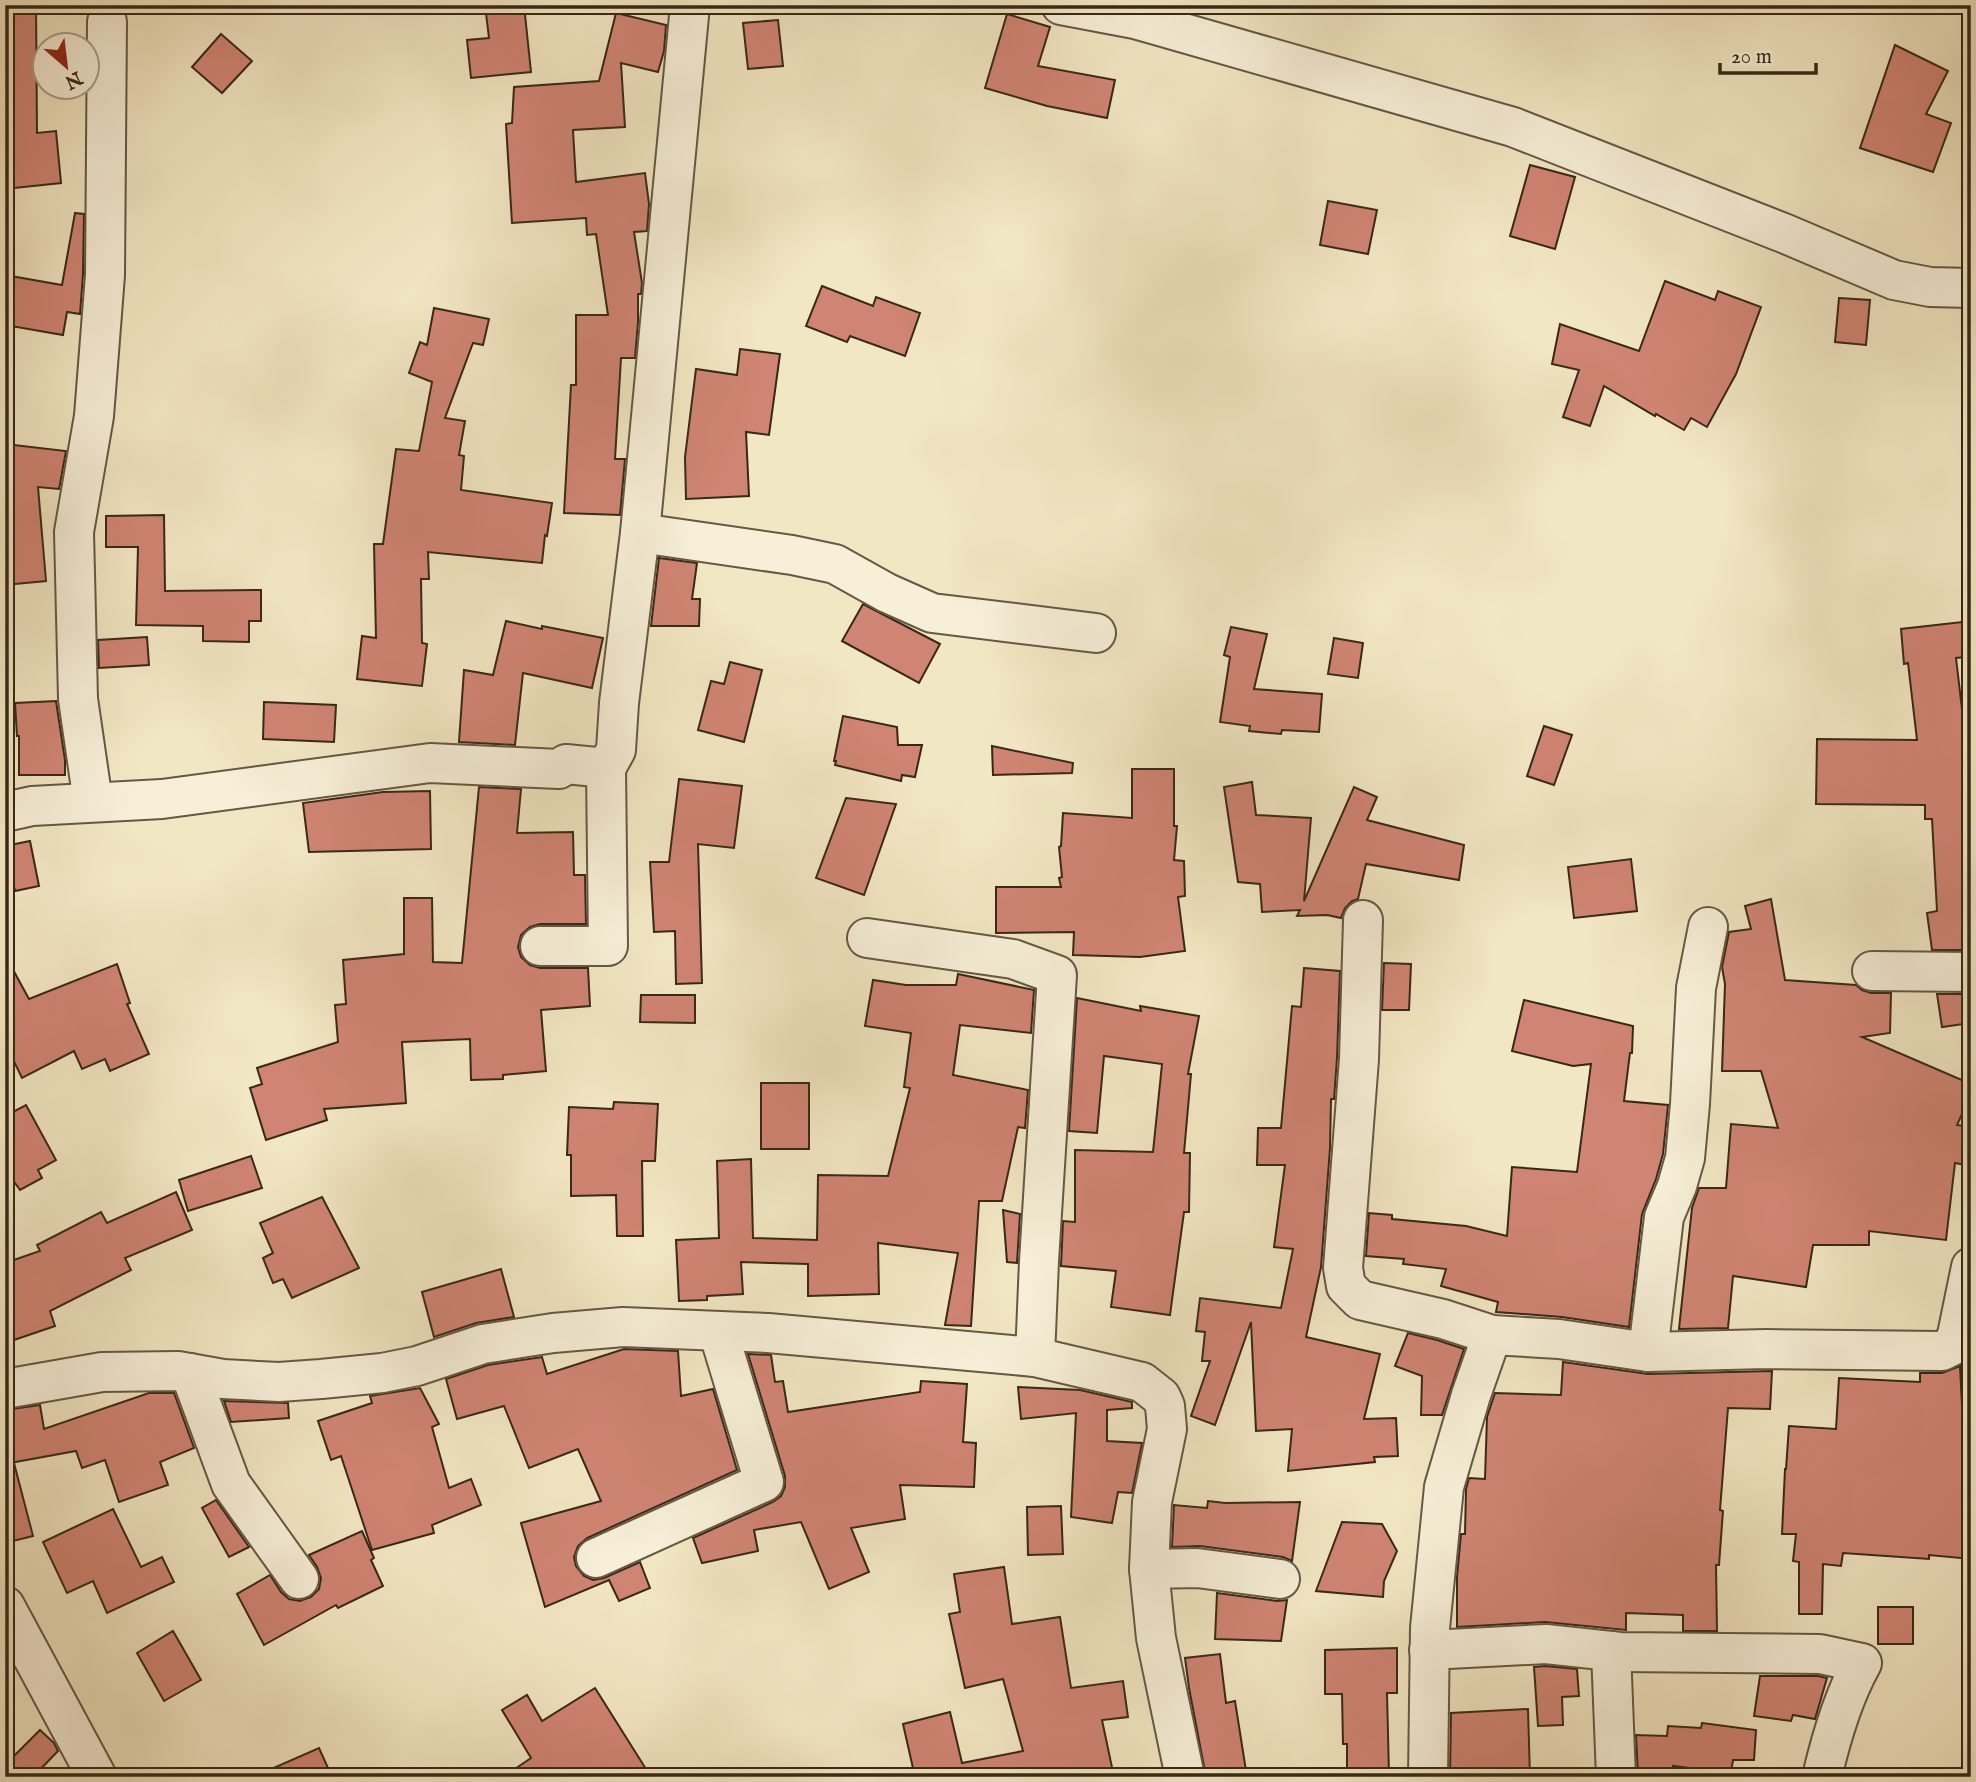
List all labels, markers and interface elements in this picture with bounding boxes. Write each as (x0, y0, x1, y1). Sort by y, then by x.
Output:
north arrow (32, 32, 102, 102)
scale bar (1720, 32, 1817, 76)
text: 20 m (1731, 44, 1772, 71)
text: N (60, 64, 87, 94)

